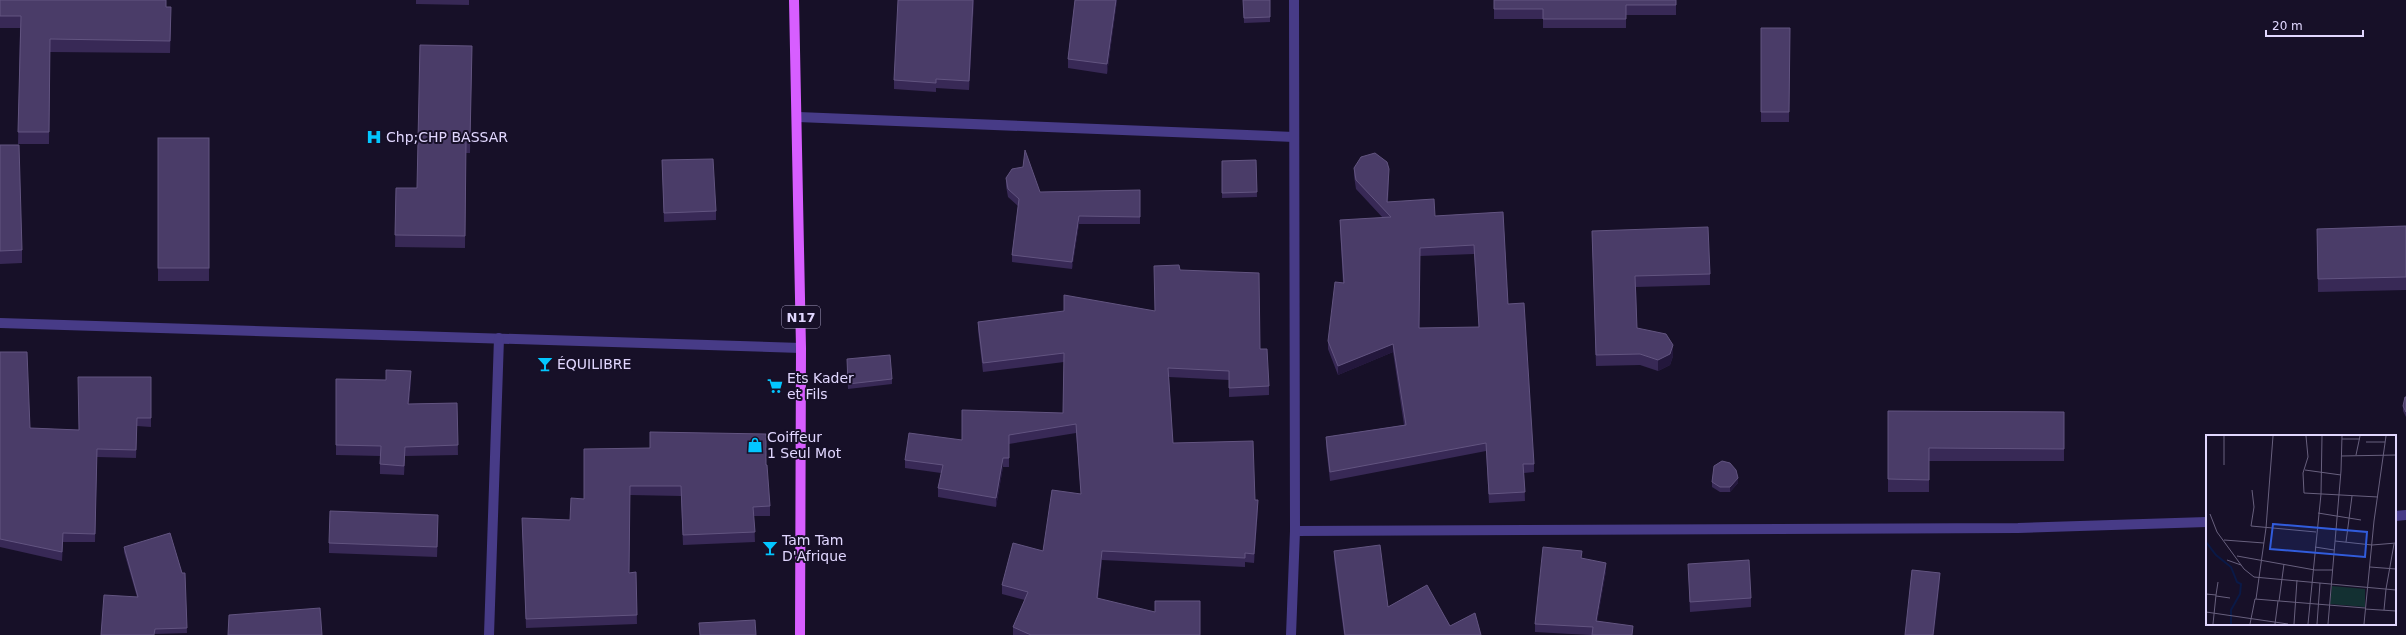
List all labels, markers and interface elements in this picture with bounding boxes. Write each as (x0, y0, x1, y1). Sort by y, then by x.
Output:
scale bar (2266, 12, 2363, 38)
text: 20 m (2272, 19, 2303, 33)
hospital icon: Chp;CHP BASSAR (365, 128, 383, 146)
place label: Chp;CHP BASSAR (386, 129, 508, 145)
road number: N17 (782, 306, 820, 328)
bar icon: ÉQUILIBRE (536, 355, 554, 373)
place label: ÉQUILIBRE (557, 356, 631, 372)
place label: Ets Kader et Fils (787, 370, 854, 402)
supermarket icon: Ets Kader et Fils (766, 377, 784, 395)
place label: Coiffeur 1 Seul Mot (767, 429, 842, 461)
inset map (2206, 435, 2396, 625)
shop icon: Coiffeur 1 Seul Mot (746, 436, 764, 454)
place label: Tam Tam D'Afrique (781, 532, 847, 564)
bar icon: Tam Tam D'Afrique (761, 539, 779, 557)

